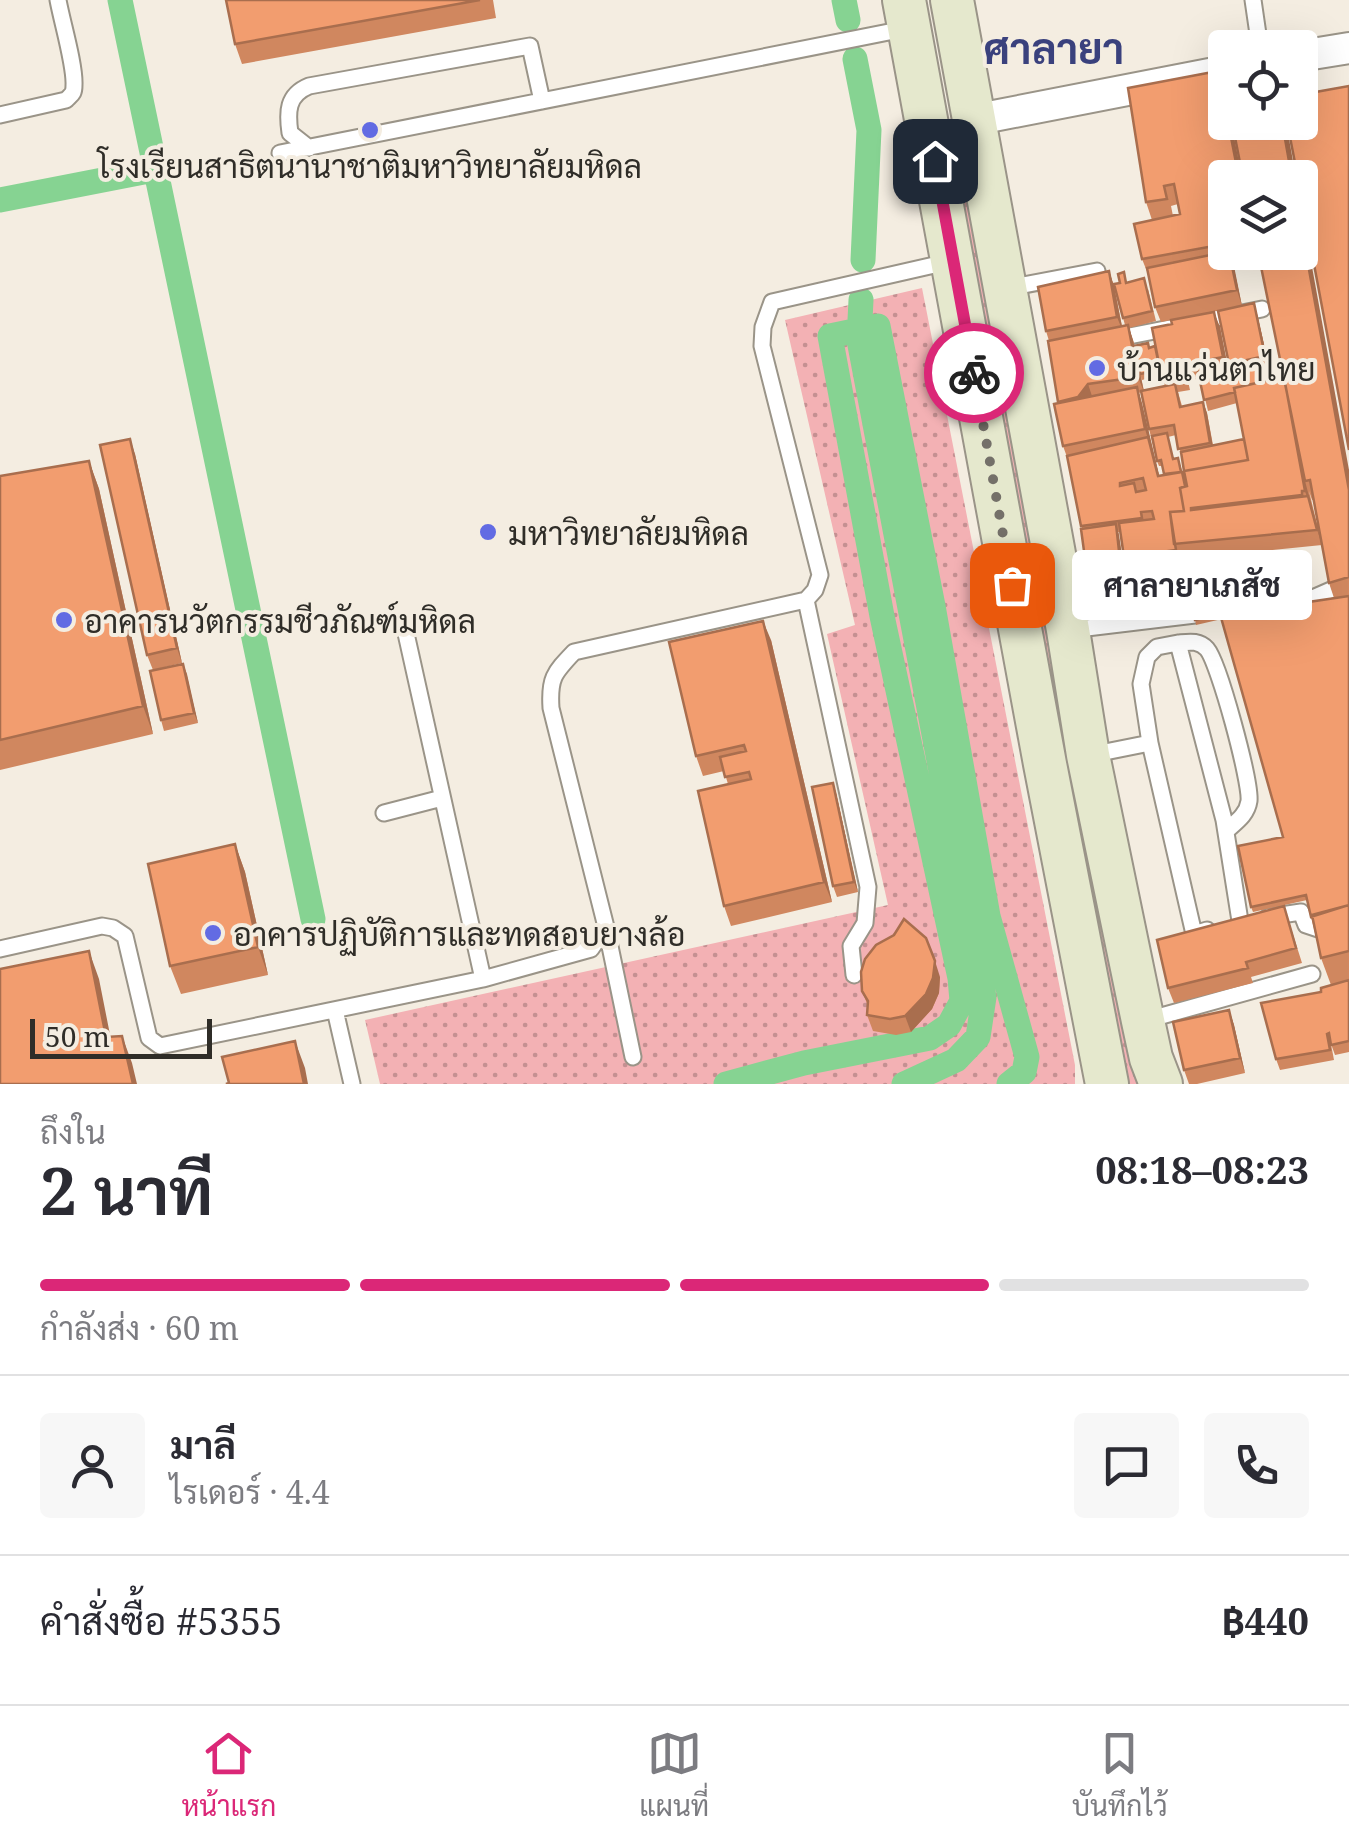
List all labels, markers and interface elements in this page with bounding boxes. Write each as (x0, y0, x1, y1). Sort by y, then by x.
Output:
district label: ศาลายา (984, 19, 1124, 76)
map controls (1208, 30, 1318, 270)
button: locate (1208, 30, 1318, 140)
marker: โรงเรียนสาธิตนานาชาติมหาวิทยาลัยมหิดล (359, 119, 381, 141)
pin (893, 119, 978, 204)
icon: home (908, 134, 963, 189)
place label: โรงเรียนสาธิตนานาชาติมหาวิทยาลัยมหิดล (96, 144, 642, 187)
button: layers (1208, 160, 1318, 270)
courier (924, 323, 1024, 423)
icon: bike (947, 346, 1002, 401)
place label: บ้านแว่นตาไทย (1117, 347, 1316, 390)
marker: บ้านแว่นตาไทย (1086, 357, 1108, 379)
place label: มหาวิทยาลัยมหิดล (508, 511, 749, 554)
marker: มหาวิทยาลัยมหิดล (477, 521, 499, 543)
pin (970, 543, 1055, 628)
callout: ศาลายาเภสัช (1072, 550, 1312, 620)
icon: bag (985, 558, 1040, 613)
text: ศาลายาเภสัช (1103, 563, 1281, 606)
place label: อาคารนวัตกรรมชีวภัณฑ์มหิดล (84, 599, 476, 642)
marker: อาคารนวัตกรรมชีวภัณฑ์มหิดล (53, 609, 75, 631)
place label: อาคารปฏิบัติการและทดสอบยางล้อ (233, 912, 685, 956)
marker: อาคารปฏิบัติการและทดสอบยางล้อ (202, 922, 224, 944)
scale bar (30, 1014, 212, 1058)
text: 50 m (45, 1017, 110, 1055)
text: ถึงใน (40, 1110, 106, 1153)
text: 08:18–08:23 (1095, 1143, 1309, 1195)
text: 2 นาที (40, 1146, 213, 1234)
text: กำลังส่ง · 60 m (40, 1306, 239, 1349)
button: person (40, 1413, 145, 1518)
button: chat (1074, 1413, 1179, 1518)
button: phone (1204, 1413, 1309, 1518)
text: มาลี (170, 1418, 236, 1470)
text: ไรเดอร์ · 4.4 (170, 1470, 330, 1513)
text: คำสั่งซื้อ #5355 (40, 1594, 282, 1646)
text: ฿440 (1222, 1594, 1309, 1646)
tab: หน้าแรก (181, 1726, 277, 1824)
tab: แผนที่ (639, 1726, 709, 1824)
tab: บันทึกไว้ (1072, 1726, 1168, 1824)

